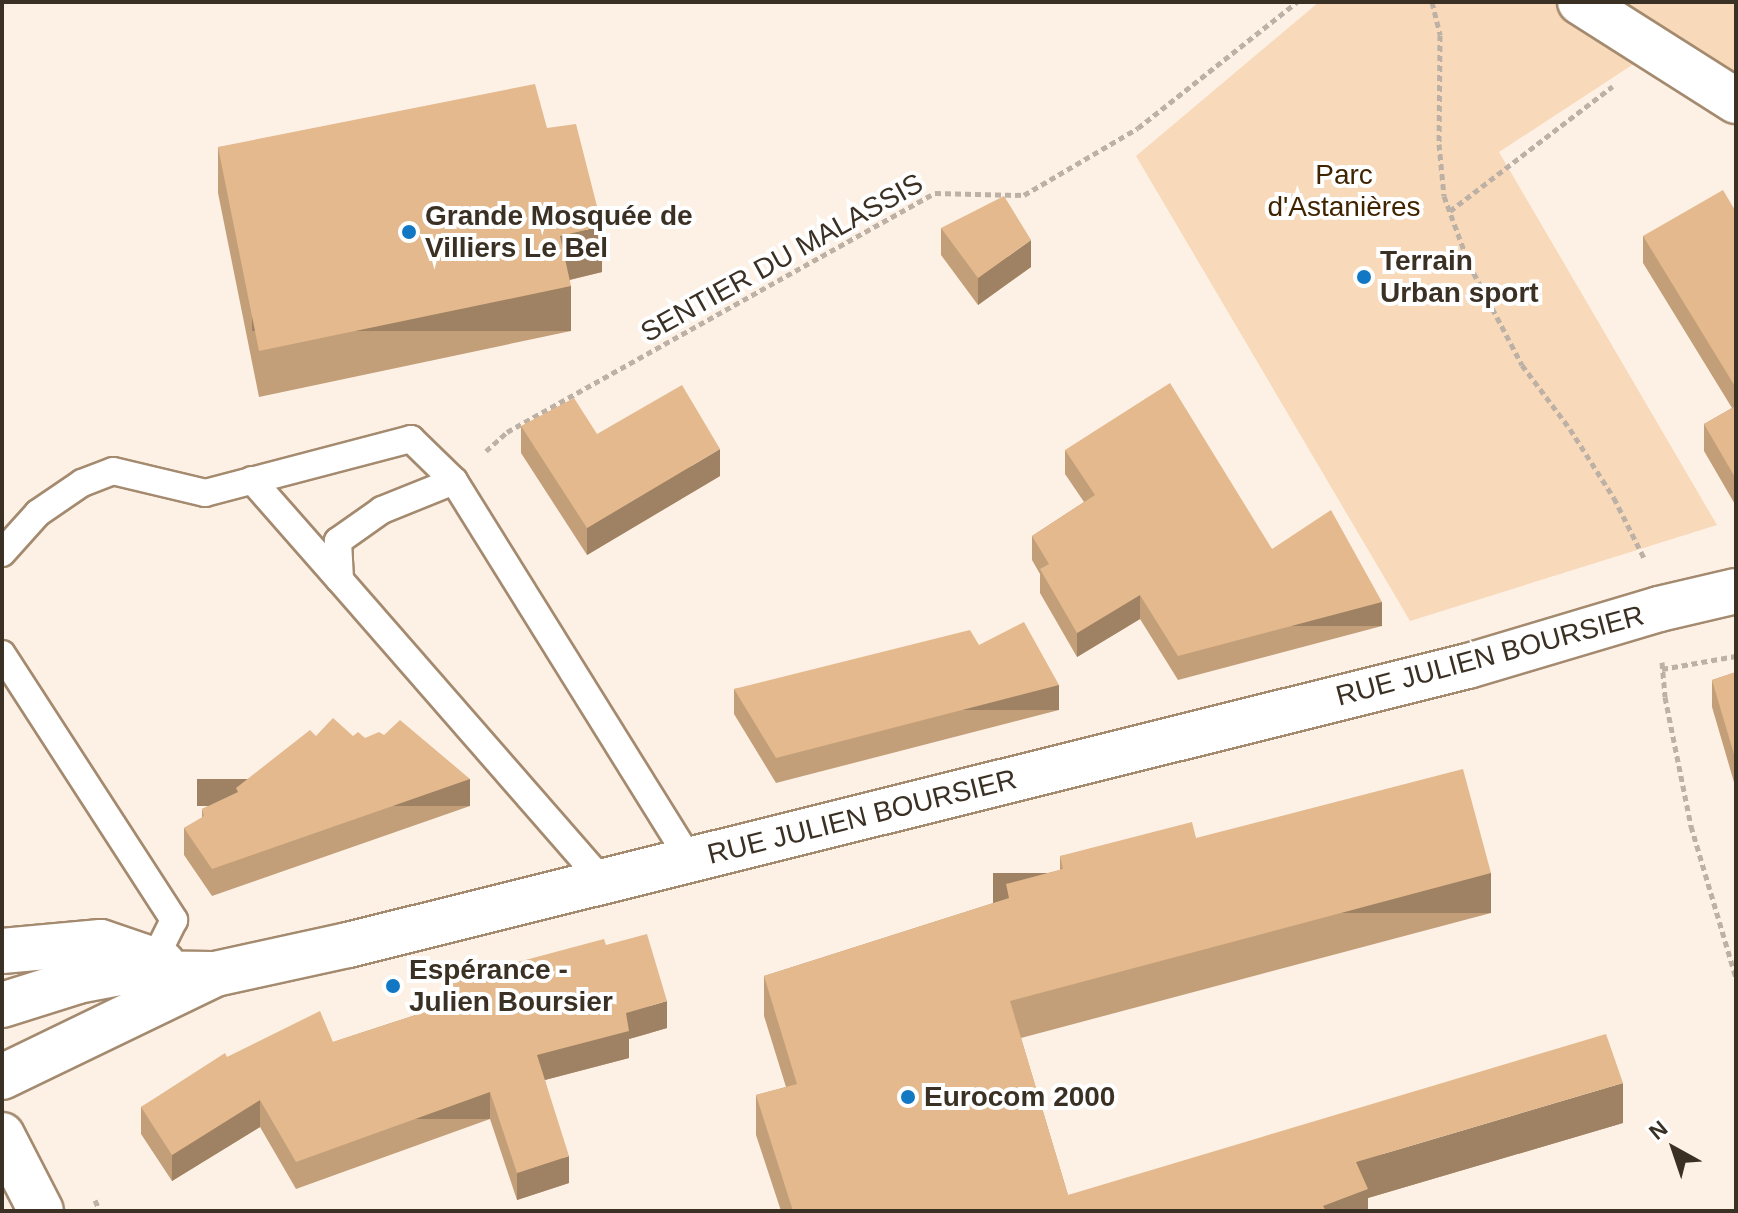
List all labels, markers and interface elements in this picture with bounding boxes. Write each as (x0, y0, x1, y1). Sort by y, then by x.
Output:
park label: Parc d'Astanières (1267, 158, 1421, 224)
street label: SENTIER DU MALASSIS (635, 166, 929, 350)
place label: Grande Mosquée de Villiers Le Bel (425, 199, 693, 265)
marker: Grande Mosquée de Villiers Le Bel (400, 223, 418, 241)
place label: Terrain Urban sport (1380, 244, 1539, 310)
marker: Terrain Urban sport (1355, 268, 1373, 286)
street label: RUE JULIEN BOURSIER (1332, 599, 1648, 713)
street label: RUE JULIEN BOURSIER (704, 762, 1020, 872)
place label: Espérance - Julien Boursier (409, 953, 613, 1019)
marker: Espérance - Julien Boursier (384, 977, 402, 995)
place label: Eurocom 2000 (924, 1080, 1115, 1114)
marker: Eurocom 2000 (899, 1088, 917, 1106)
north arrow (1634, 1109, 1714, 1189)
text: N (1644, 1116, 1672, 1145)

